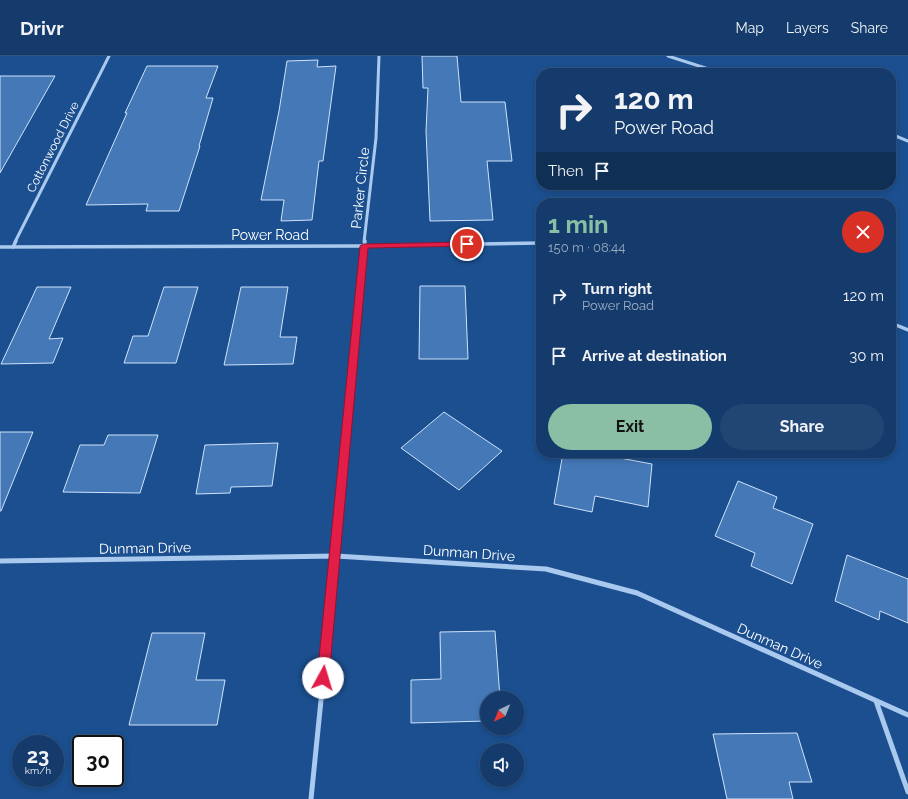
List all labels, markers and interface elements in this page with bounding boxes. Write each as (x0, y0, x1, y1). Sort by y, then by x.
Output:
text: Drivr (20, 17, 64, 39)
text: Map (736, 20, 764, 36)
text: Layers (786, 20, 829, 36)
text: Share (851, 20, 888, 36)
text: 120 m (614, 83, 694, 116)
icon: right (548, 84, 600, 136)
street label: Cottonwood Drive (24, 99, 82, 195)
text: Power Road (614, 117, 714, 138)
street label: Parker Circle (348, 147, 372, 229)
icon: arrive (591, 160, 613, 182)
text: Then (548, 162, 583, 180)
text: 1 min (548, 210, 609, 239)
button: close (842, 211, 884, 253)
street label: Power Road (231, 227, 309, 243)
pin (450, 227, 484, 261)
icon: arrive (456, 233, 478, 255)
text: 150 m · 08:44 (548, 240, 625, 255)
text: Turn right (582, 280, 652, 298)
icon: right (548, 285, 570, 307)
text: 120 m (843, 287, 884, 305)
text: Power Road (582, 298, 654, 313)
icon: arrive (548, 345, 570, 367)
text: Arrive at destination (582, 347, 727, 365)
text: 30 m (849, 347, 884, 365)
button: Exit (548, 404, 712, 450)
button: Share (720, 404, 884, 450)
street label: Dunman Drive (99, 539, 191, 557)
street label: Dunman Drive (422, 542, 516, 564)
street label: Dunman Drive (735, 620, 825, 672)
position arrow (302, 657, 344, 699)
north arrow (480, 691, 524, 735)
map controls (480, 691, 524, 787)
speed limit sign: 30 (72, 735, 124, 787)
button: sound (480, 743, 524, 787)
text: 23 (27, 744, 49, 768)
text: km/h (25, 765, 51, 776)

